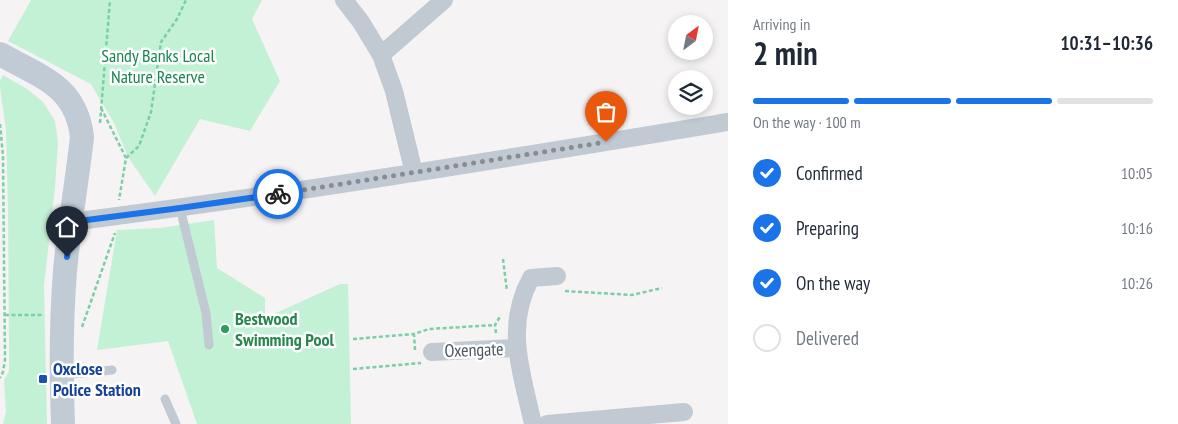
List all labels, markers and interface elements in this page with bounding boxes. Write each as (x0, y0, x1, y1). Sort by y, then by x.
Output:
text: Arriving in (753, 14, 810, 34)
north arrow (668, 15, 712, 60)
map controls (668, 15, 713, 115)
text: 10:31–10:36 (1060, 31, 1153, 55)
text: 2 min (753, 32, 818, 74)
park label: Sandy Banks Local Nature Reserve (101, 44, 215, 88)
button: layers (668, 70, 713, 115)
pin (585, 91, 627, 142)
icon: bag (592, 98, 620, 126)
text: On the way · 100 m (753, 112, 861, 132)
icon: check (753, 159, 781, 187)
text: Confirmed (796, 161, 863, 185)
text: 10:05 (1121, 163, 1153, 183)
courier (253, 169, 303, 219)
icon: bike (264, 180, 292, 208)
pin (46, 206, 88, 257)
icon: home (53, 213, 81, 241)
icon: check (753, 214, 781, 242)
text: Preparing (796, 216, 859, 240)
text: 10:16 (1121, 218, 1153, 238)
icon: check (753, 269, 781, 297)
text: On the way (796, 271, 870, 295)
text: 10:26 (1121, 273, 1153, 293)
place label: Bestwood Swimming Pool (235, 307, 334, 351)
marker: Bestwood Swimming Pool (219, 323, 231, 335)
text: Delivered (796, 326, 859, 350)
street label: Oxengate (444, 337, 504, 362)
place label: Oxclose Police Station (53, 357, 141, 401)
marker: Oxclose Police Station (37, 373, 49, 385)

